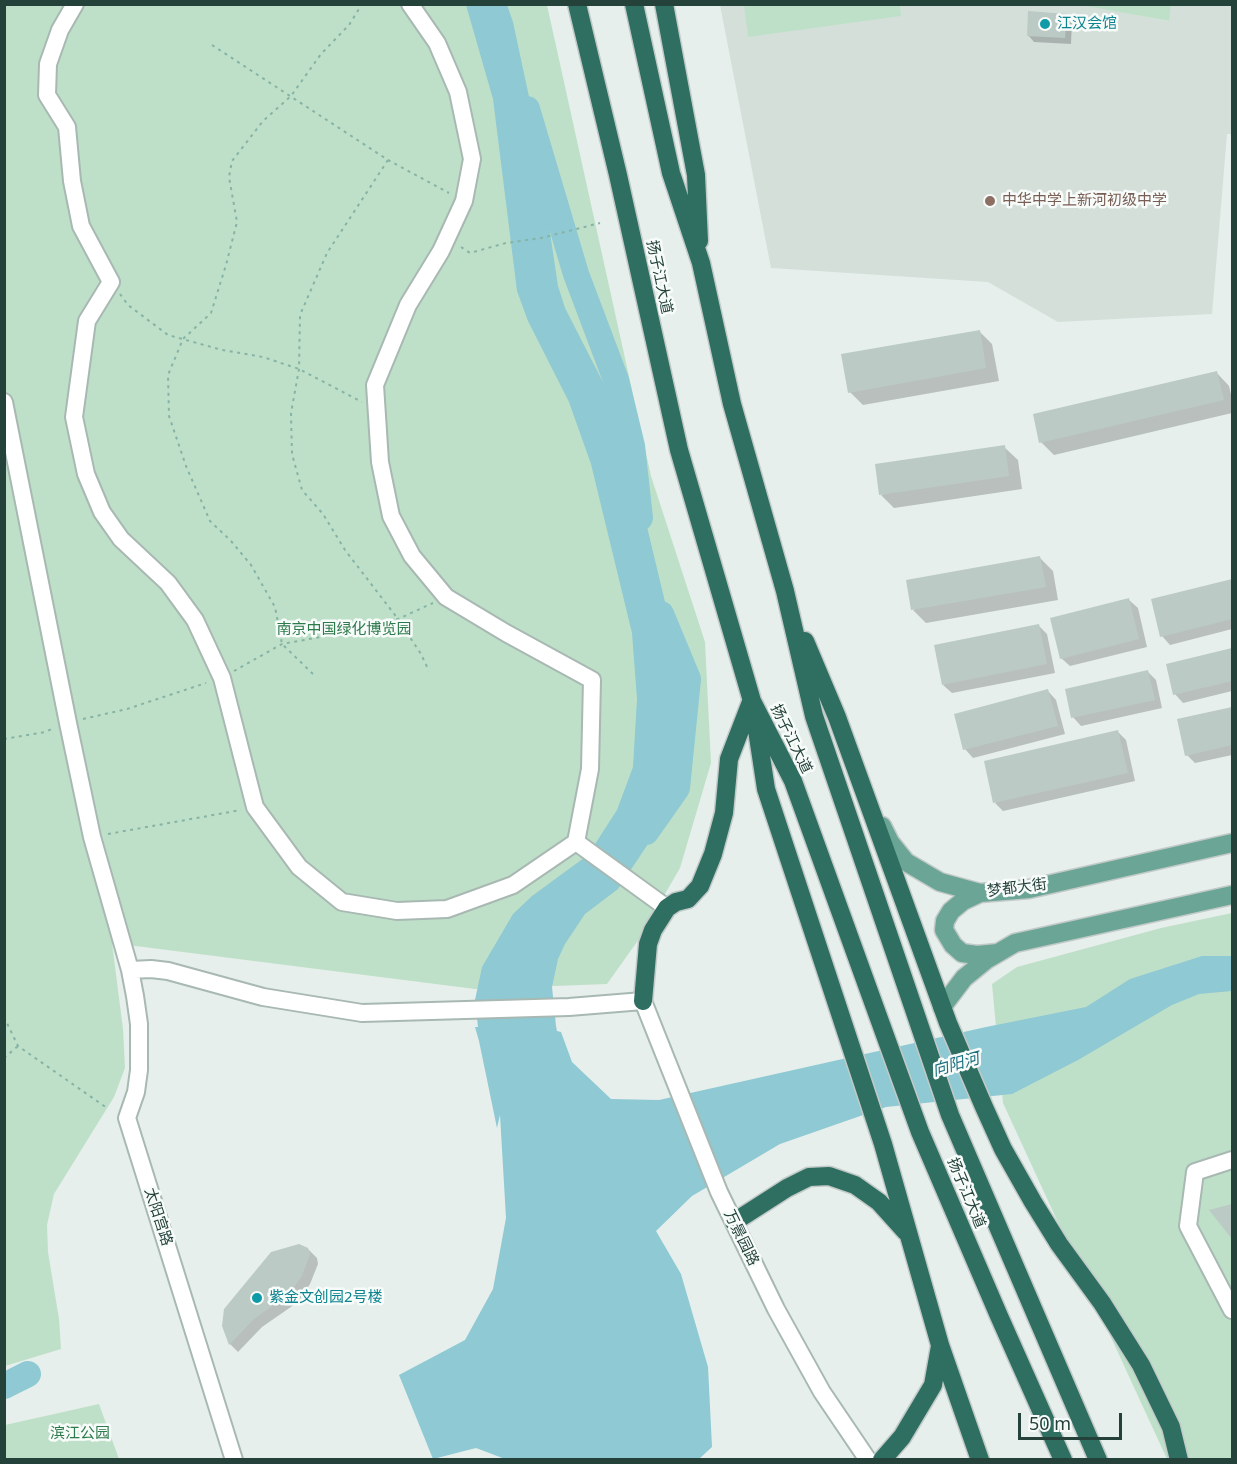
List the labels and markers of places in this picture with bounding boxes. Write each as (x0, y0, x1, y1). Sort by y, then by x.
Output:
place label: 江汉会馆 (1057, 15, 1117, 33)
marker: 江汉会馆 (1038, 17, 1052, 31)
place label: 中华中学上新河初级中学 (1002, 192, 1167, 210)
marker: 中华中学上新河初级中学 (983, 194, 997, 208)
place label: 紫金文创园2号楼 (269, 1289, 383, 1307)
marker: 紫金文创园2号楼 (250, 1291, 264, 1305)

